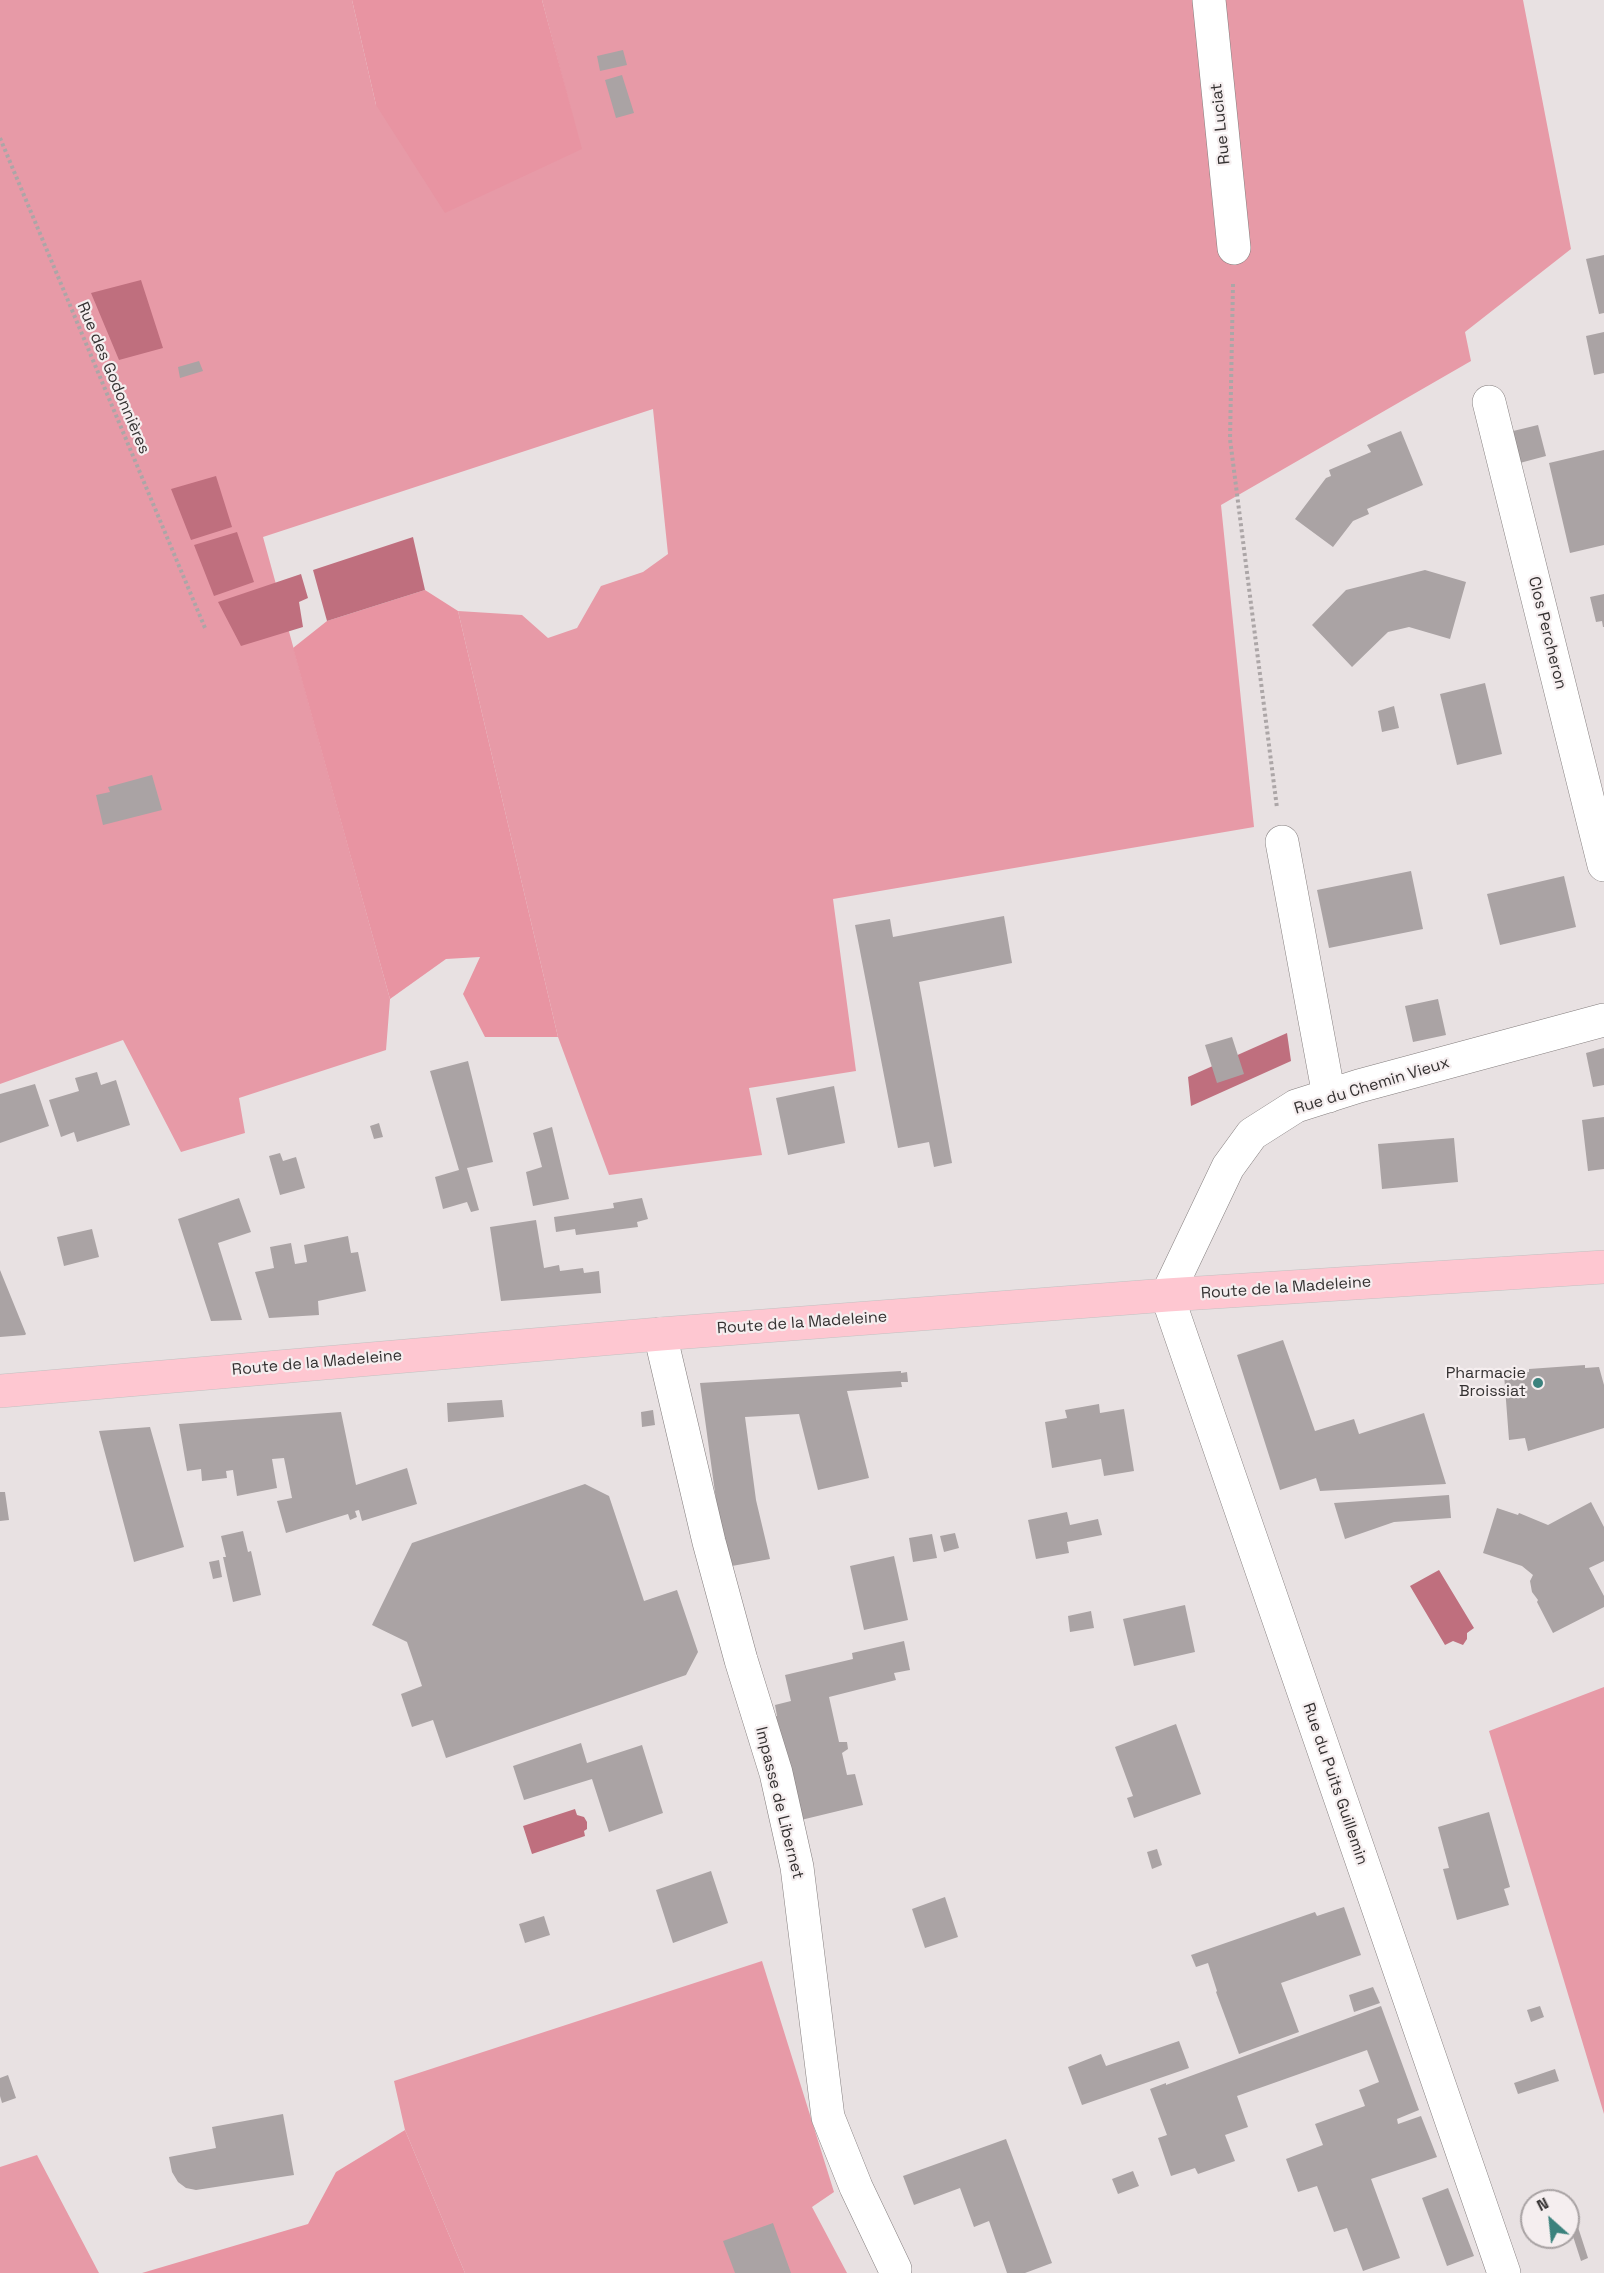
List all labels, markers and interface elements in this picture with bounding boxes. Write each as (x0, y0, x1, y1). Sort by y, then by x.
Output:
street label: Rue Luciat (1207, 82, 1235, 166)
street label: Rue des Godonnières (72, 299, 154, 457)
street label: Clos Percheron (1524, 575, 1570, 691)
street label: Rue du Chemin Vieux (1292, 1053, 1452, 1119)
street label: Route de la Madeleine (1200, 1272, 1372, 1304)
street label: Route de la Madeleine (716, 1307, 888, 1339)
street label: Route de la Madeleine (231, 1346, 403, 1380)
place label: Pharmacie Broissiat (1446, 1364, 1526, 1402)
marker: Pharmacie Broissiat (1531, 1376, 1545, 1390)
street label: Rue du Puits Guillemin (1298, 1701, 1372, 1867)
street label: Impasse de Libernet (751, 1725, 807, 1881)
north arrow (1520, 2189, 1580, 2249)
text: N (1533, 2193, 1552, 2216)

